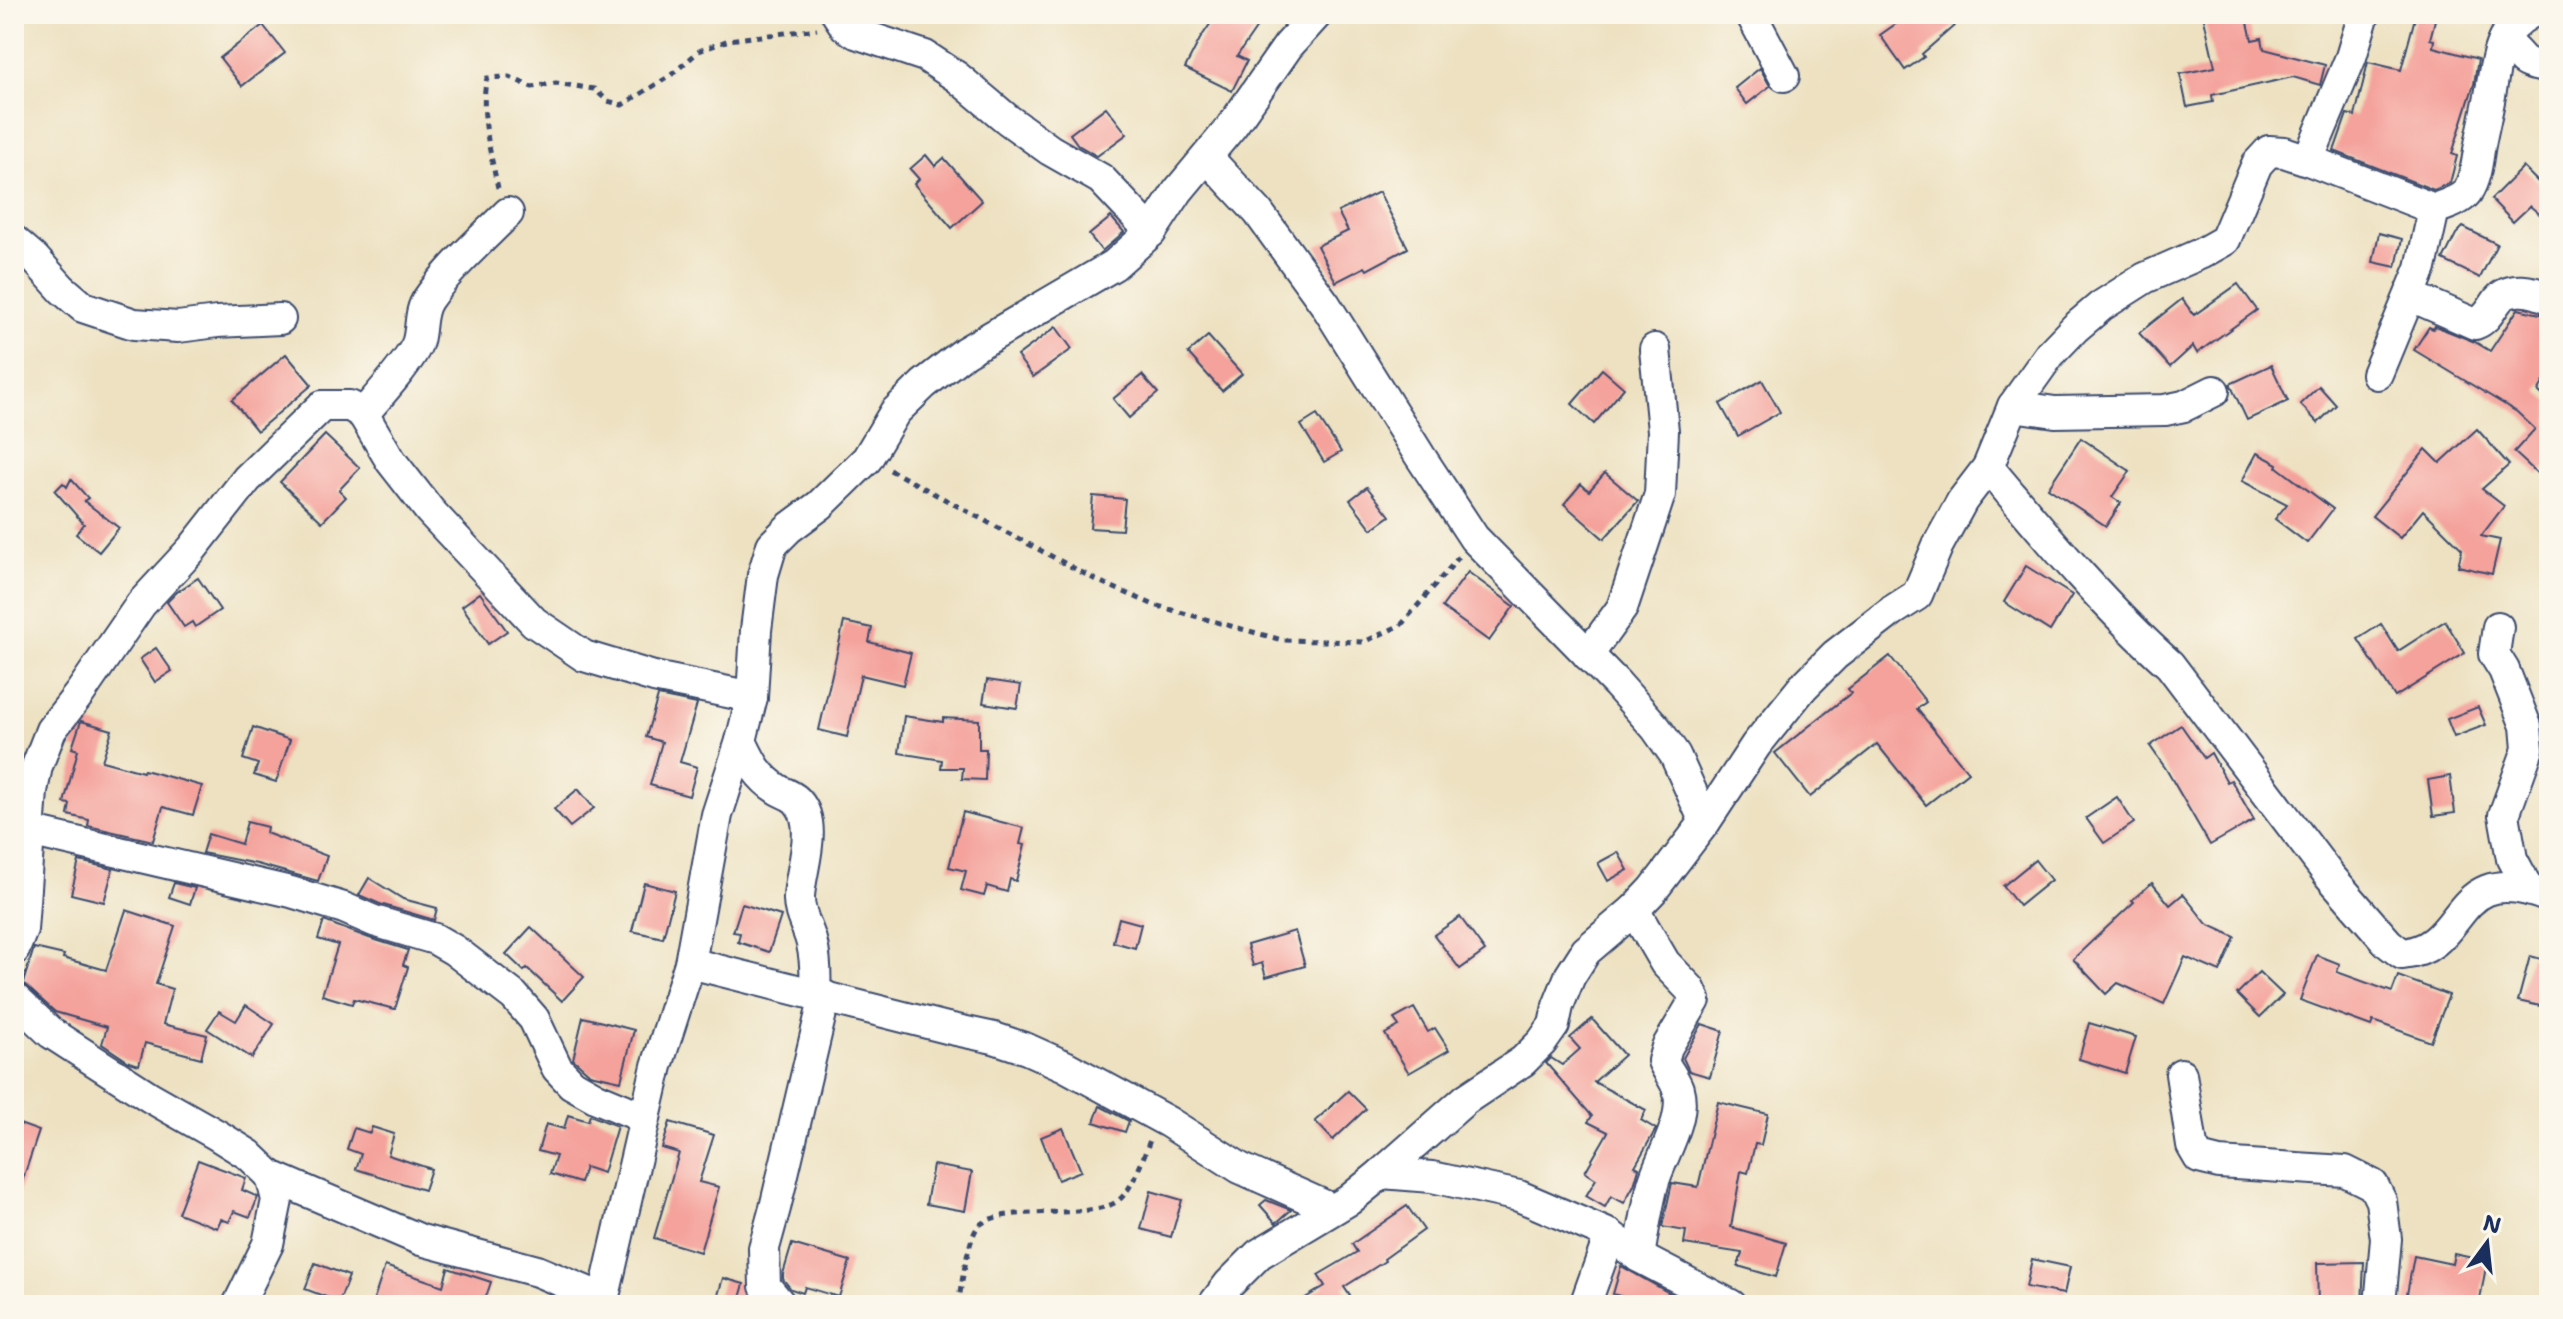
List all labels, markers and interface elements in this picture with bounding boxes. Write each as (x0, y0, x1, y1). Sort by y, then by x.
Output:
north arrow (2447, 1203, 2527, 1283)
text: N (2480, 1208, 2504, 1240)

